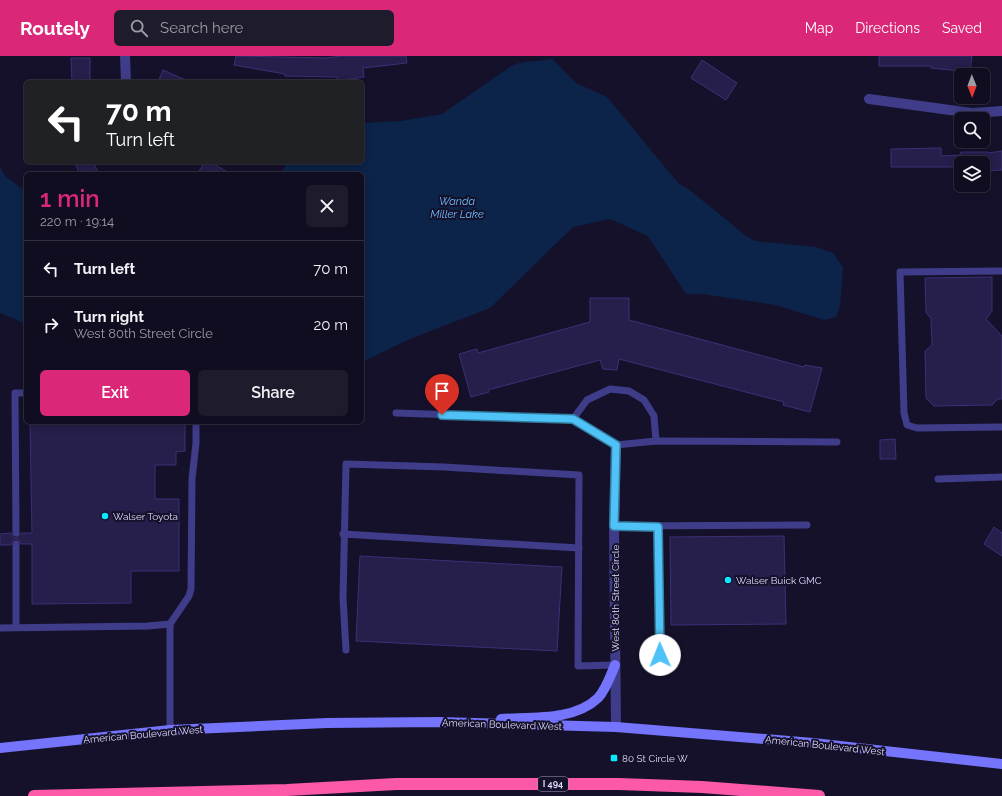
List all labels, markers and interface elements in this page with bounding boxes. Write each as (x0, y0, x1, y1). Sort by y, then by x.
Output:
search box (114, 10, 394, 46)
text: Routely (20, 17, 90, 39)
icon: search (128, 17, 150, 39)
text: Search here (160, 19, 243, 37)
text: Map (805, 20, 833, 36)
text: Directions (855, 20, 920, 36)
text: Saved (942, 20, 982, 36)
north arrow (954, 68, 990, 104)
map controls (954, 68, 990, 192)
text: 70 m (106, 95, 172, 128)
icon: left (40, 96, 92, 148)
button: search (954, 112, 990, 148)
text: Turn left (106, 129, 175, 150)
button: layers (954, 156, 990, 192)
text: 1 min (40, 184, 100, 213)
button: close (306, 185, 348, 227)
water label: Wanda Miller Lake (430, 195, 484, 221)
text: 220 m · 19:14 (40, 214, 114, 229)
icon: left (40, 258, 62, 280)
text: Turn left (74, 260, 135, 278)
text: 70 m (313, 260, 348, 278)
text: Turn right (74, 308, 144, 326)
icon: right (40, 314, 62, 336)
text: 20 m (313, 316, 348, 334)
text: West 80th Street Circle (74, 326, 213, 341)
button: Exit (40, 370, 190, 416)
button: Share (198, 370, 348, 416)
pin (425, 374, 459, 415)
icon: arrive (431, 380, 453, 402)
marker: Walser Toyota (100, 511, 110, 521)
place label: Walser Toyota (113, 511, 178, 522)
street label: West 80th Street Circle (610, 544, 621, 651)
marker: Walser Buick GMC (723, 575, 733, 585)
place label: Walser Buick GMC (736, 575, 822, 586)
position arrow (639, 634, 681, 676)
street label: American Boulevard West (442, 717, 563, 732)
street label: American Boulevard West (83, 724, 204, 745)
street label: American Boulevard West (765, 734, 886, 757)
marker: 80 St Circle W (609, 753, 619, 763)
place label: 80 St Circle W (622, 753, 688, 764)
road number: I 494 (538, 777, 568, 791)

